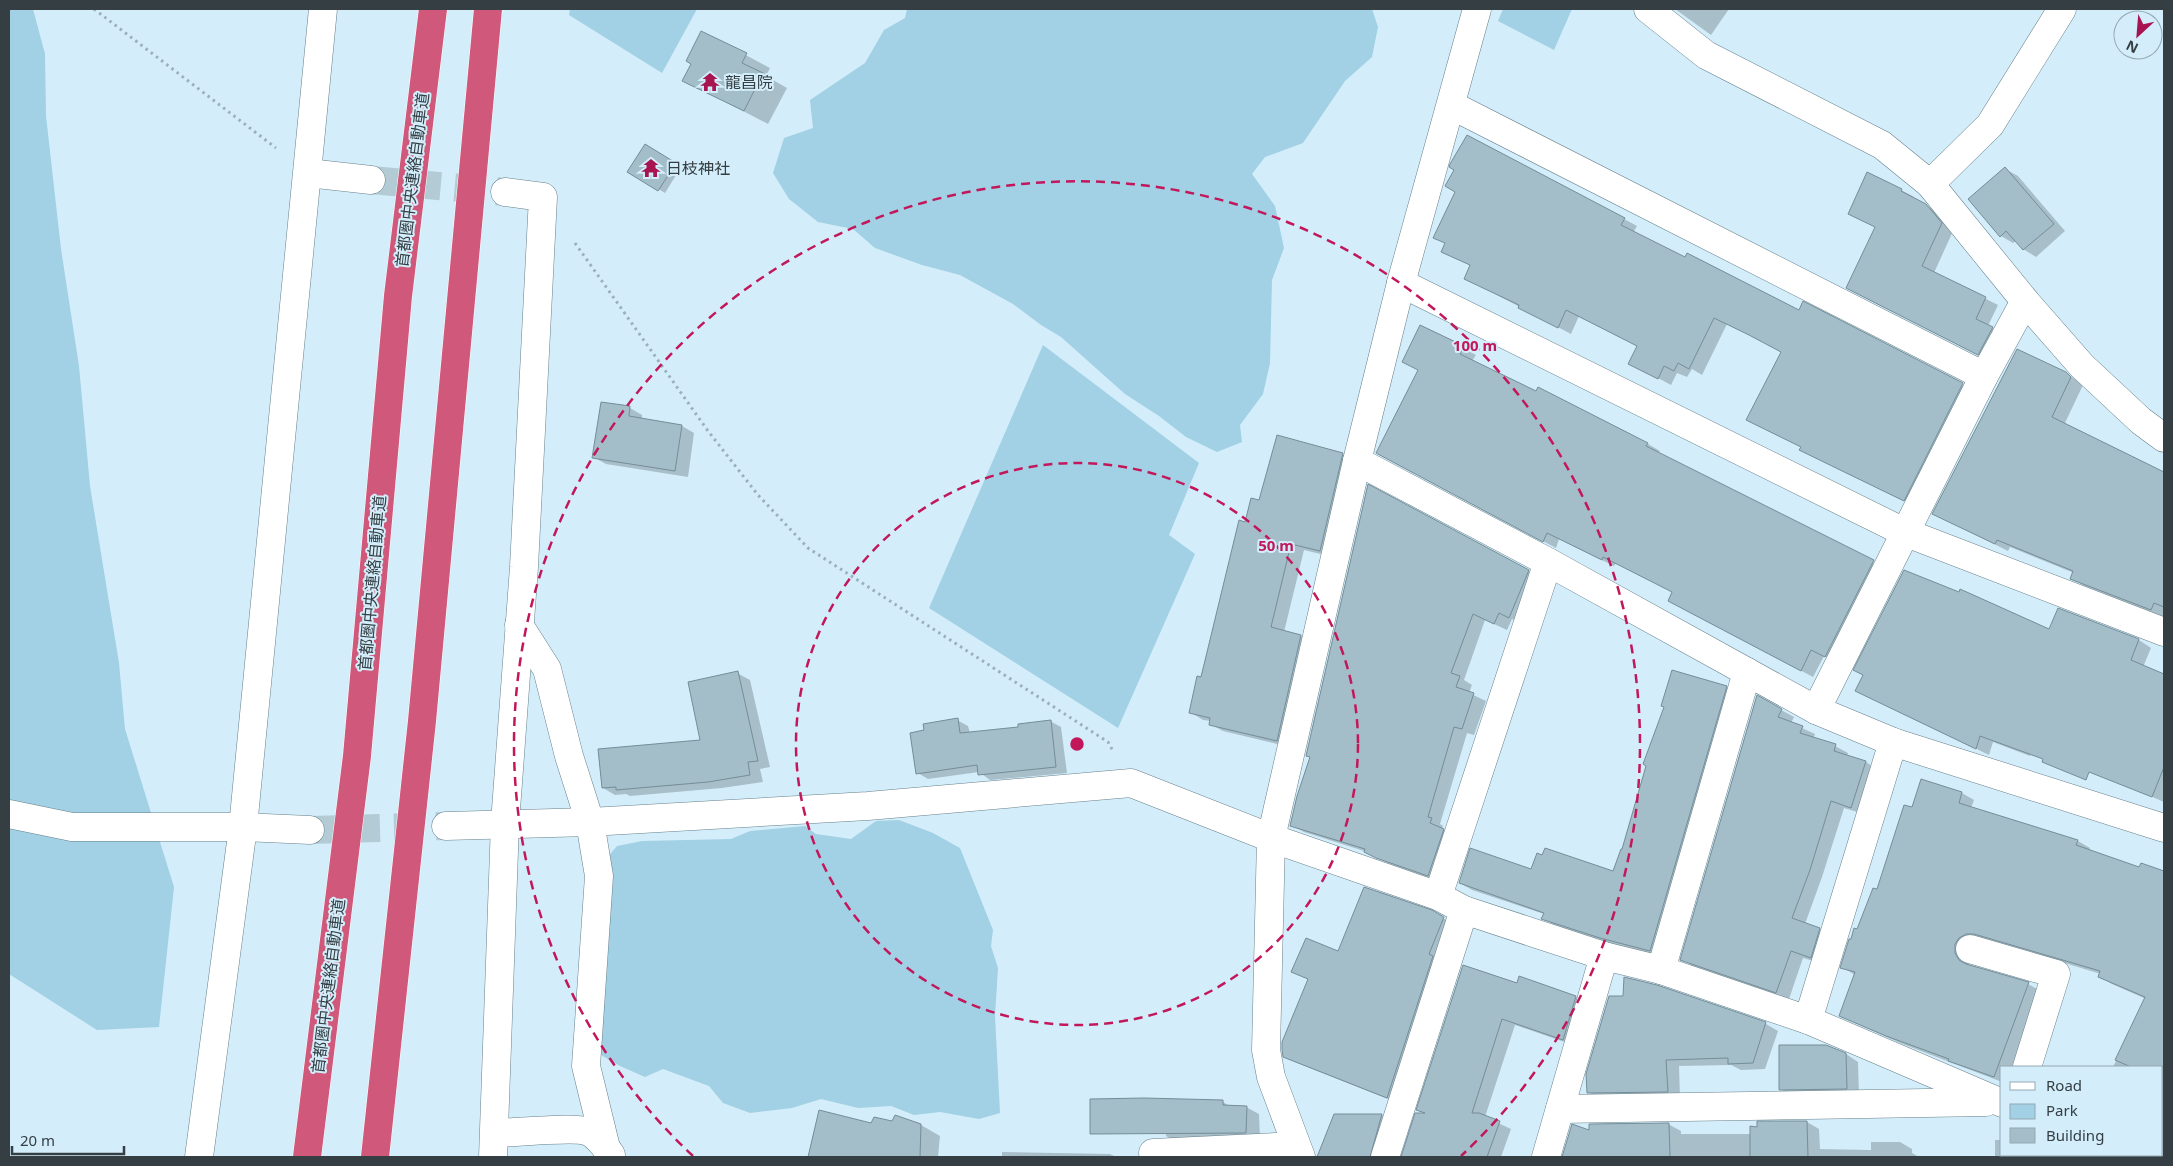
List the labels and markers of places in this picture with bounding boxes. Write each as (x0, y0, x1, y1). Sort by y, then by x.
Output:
temple icon: 龍昌院 (699, 71, 721, 93)
place label: 龍昌院 (725, 71, 773, 93)
temple icon: 日枝神社 (640, 157, 662, 179)
place label: 日枝神社 (666, 157, 730, 179)
centre of rings (1068, 735, 1086, 753)

